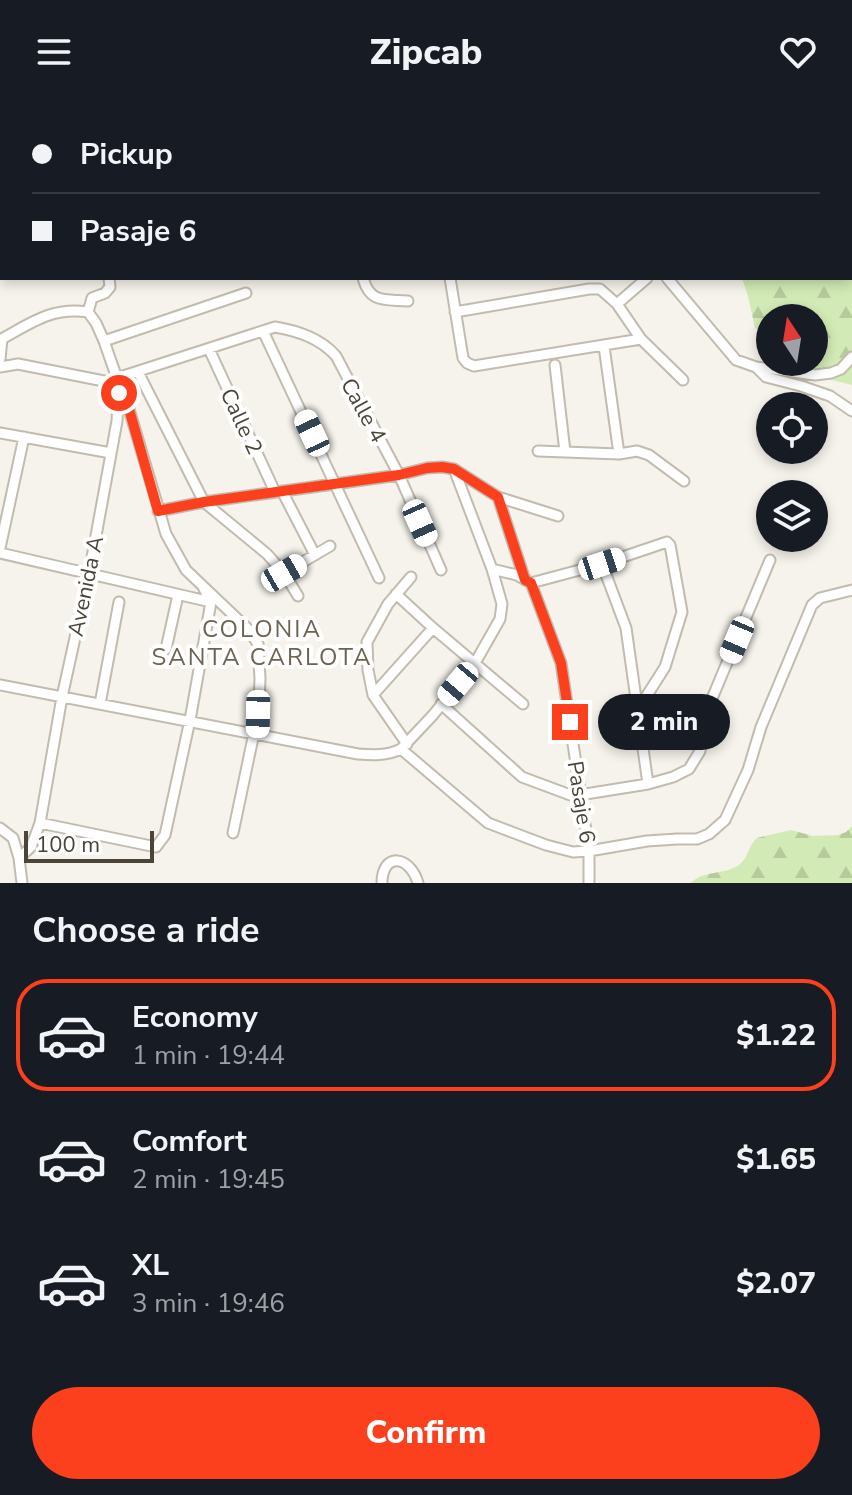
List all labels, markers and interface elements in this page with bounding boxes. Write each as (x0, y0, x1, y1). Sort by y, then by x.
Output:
text: Zipcab (370, 28, 482, 77)
icon: menu (32, 30, 76, 74)
icon: heart (776, 30, 820, 74)
text: Pickup (80, 134, 173, 175)
text: Pasaje 6 (80, 211, 196, 252)
north arrow (756, 304, 828, 376)
map controls (756, 304, 828, 552)
street label: Calle 4 (333, 373, 393, 448)
route start (101, 375, 137, 411)
street label: Calle 2 (213, 384, 269, 459)
button: locate (756, 392, 828, 464)
car (291, 406, 333, 460)
button: layers (756, 480, 828, 552)
car (399, 496, 441, 550)
street label: Avenida A (61, 533, 111, 639)
car (575, 545, 629, 583)
car (257, 551, 311, 595)
district label: COLONIA SANTA CARLOTA (151, 613, 373, 673)
car (717, 613, 757, 667)
car (433, 658, 483, 710)
car (246, 690, 270, 738)
callout: 2 min (598, 694, 730, 750)
route end (552, 704, 588, 740)
text: 2 min (630, 704, 698, 739)
street label: Pasaje 6 (560, 759, 602, 846)
scale bar (24, 827, 154, 863)
text: 100 m (36, 830, 100, 860)
text: Choose a ride (32, 906, 260, 955)
text: Economy (132, 997, 258, 1038)
icon: car (36, 999, 108, 1071)
text: $1.22 (736, 1015, 816, 1056)
text: 1 min · 19:44 (132, 1038, 285, 1073)
text: Comfort (132, 1121, 247, 1162)
icon: car (36, 1123, 108, 1195)
text: $1.65 (736, 1139, 816, 1180)
text: 2 min · 19:45 (132, 1162, 285, 1197)
text: XL (132, 1245, 169, 1286)
icon: car (36, 1247, 108, 1319)
text: $2.07 (736, 1263, 816, 1304)
text: 3 min · 19:46 (132, 1286, 285, 1321)
button: Confirm (32, 1387, 820, 1479)

